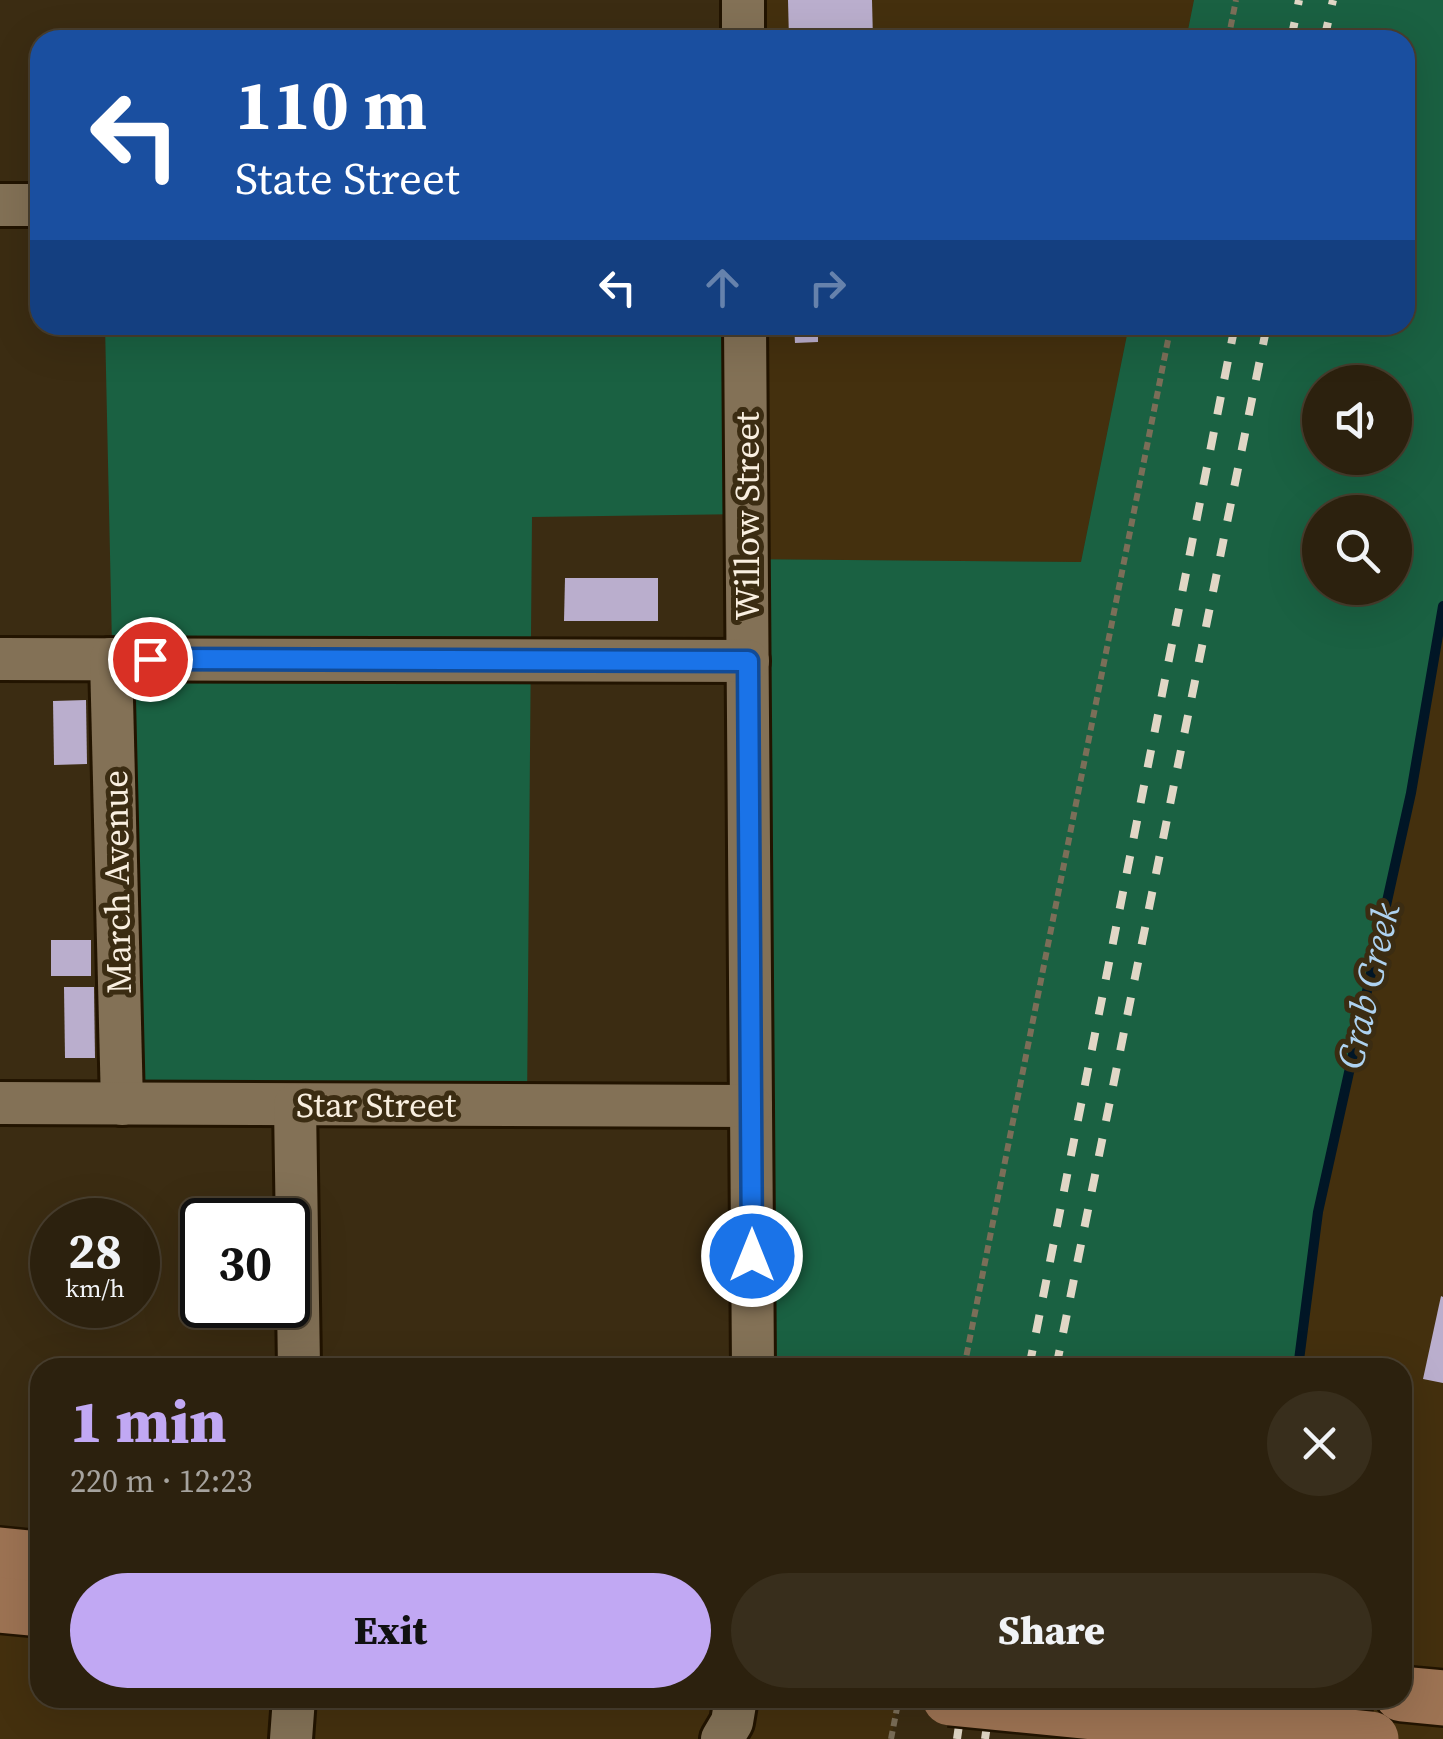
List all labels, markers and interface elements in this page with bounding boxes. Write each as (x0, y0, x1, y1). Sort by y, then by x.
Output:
text: 110 m (235, 56, 427, 152)
icon: left (70, 70, 200, 200)
text: State Street (235, 147, 460, 209)
icon: left (590, 260, 645, 315)
icon: ahead (695, 260, 750, 315)
icon: right (800, 260, 855, 315)
map controls (1302, 365, 1412, 605)
button: sound (1302, 365, 1412, 475)
street label: Willow Street (723, 411, 771, 620)
button: search (1302, 495, 1412, 605)
pin (108, 617, 193, 702)
icon: arrive (123, 632, 178, 687)
street label: March Avenue (91, 770, 143, 994)
water label: Crab Creek (1324, 898, 1412, 1074)
street label: Star Street (296, 1081, 457, 1129)
speed limit sign: 30 (180, 1198, 310, 1328)
position arrow (700, 1204, 804, 1308)
text: 28 (68, 1216, 122, 1285)
text: km/h (65, 1271, 125, 1305)
text: 1 min (70, 1380, 226, 1462)
button: close (1267, 1391, 1372, 1496)
text: 220 m · 12:23 (70, 1459, 252, 1503)
button: Exit (70, 1573, 711, 1688)
button: Share (731, 1573, 1372, 1688)

